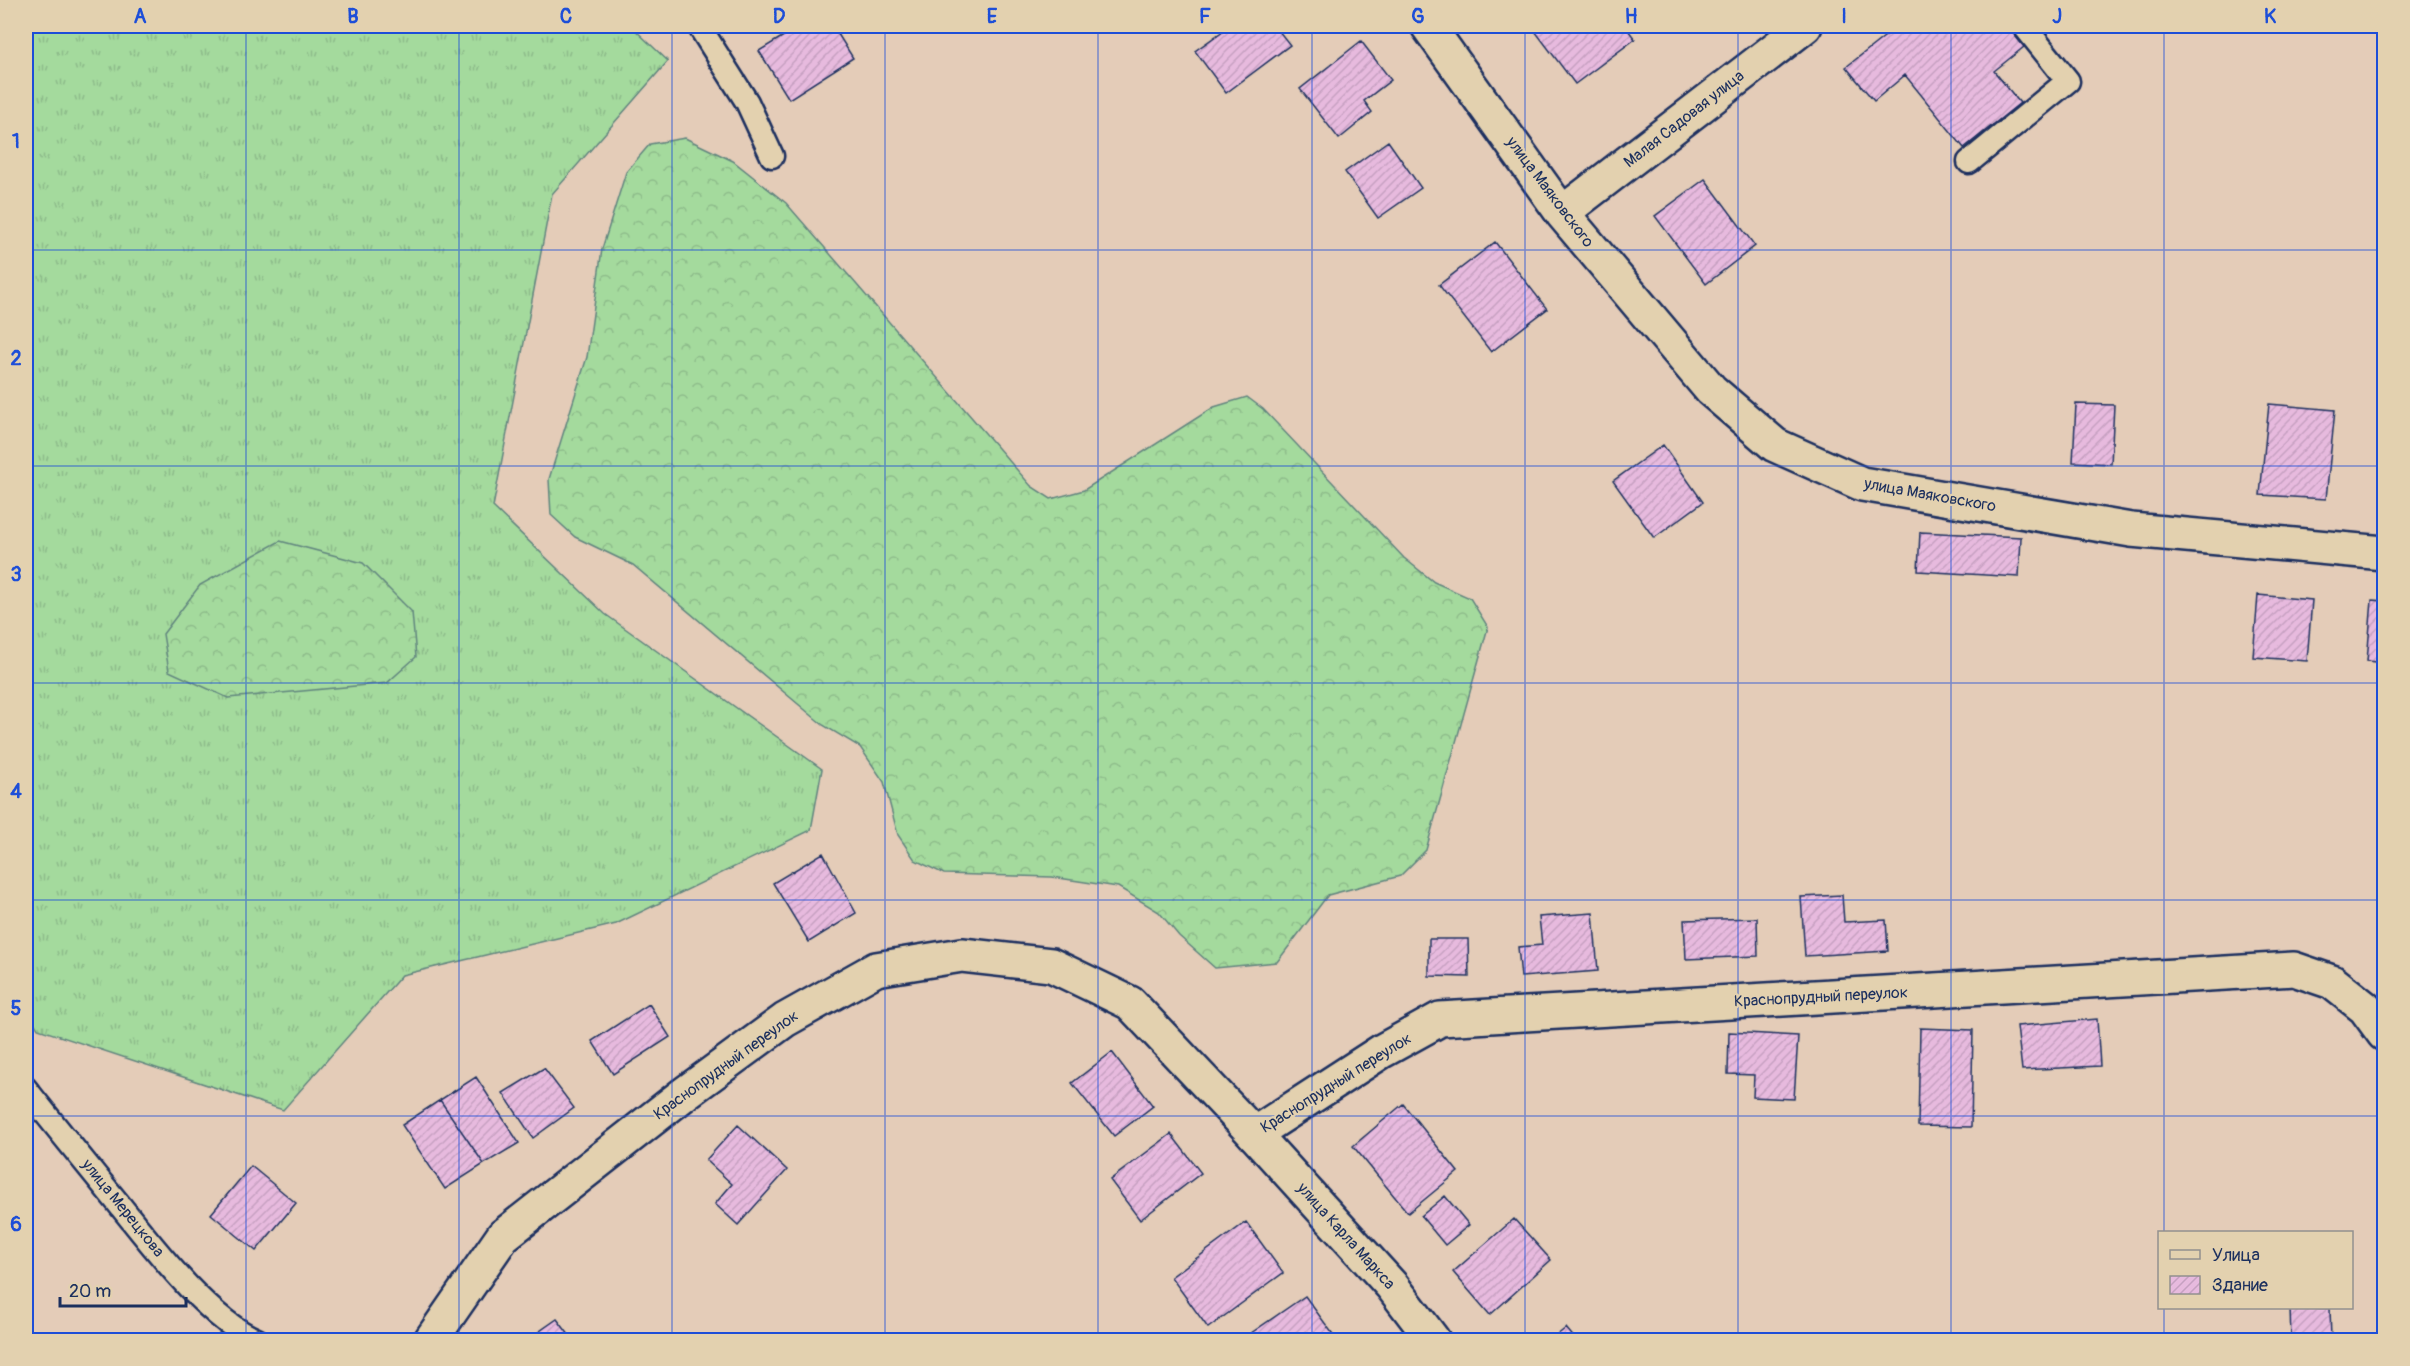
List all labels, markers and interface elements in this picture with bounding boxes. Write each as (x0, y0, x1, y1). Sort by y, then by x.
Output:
text: A (134, 4, 147, 29)
text: B (347, 4, 359, 29)
text: C (560, 4, 572, 29)
text: D (773, 4, 786, 29)
text: E (987, 4, 998, 29)
text: F (1199, 4, 1211, 29)
text: G (1411, 4, 1425, 29)
text: H (1625, 4, 1638, 29)
text: I (1841, 4, 1847, 29)
text: J (2052, 4, 2062, 29)
text: K (2264, 4, 2276, 29)
street label: Малая Садовая улица (1620, 66, 1748, 172)
text: 1 (12, 129, 20, 154)
street label: улица Маяковского (1501, 132, 1598, 252)
text: 2 (10, 346, 22, 371)
street label: улица Маяковского (1862, 473, 1998, 517)
text: 3 (10, 562, 22, 587)
text: 4 (10, 779, 22, 804)
street label: Краснопрудный переулок (1734, 982, 1908, 1012)
text: 5 (11, 996, 22, 1021)
street label: Краснопрудный переулок (650, 1006, 802, 1124)
street label: Краснопрудный переулок (1257, 1028, 1415, 1138)
street label: улица Мерецкова (77, 1154, 169, 1261)
street label: улица Карла Маркса (1292, 1178, 1399, 1294)
text: 6 (10, 1212, 22, 1237)
legend (2158, 1231, 2353, 1309)
text: Улица (2212, 1244, 2260, 1267)
scale bar (60, 1270, 186, 1308)
text: Здание (2212, 1274, 2268, 1297)
text: 20 m (69, 1280, 111, 1303)

